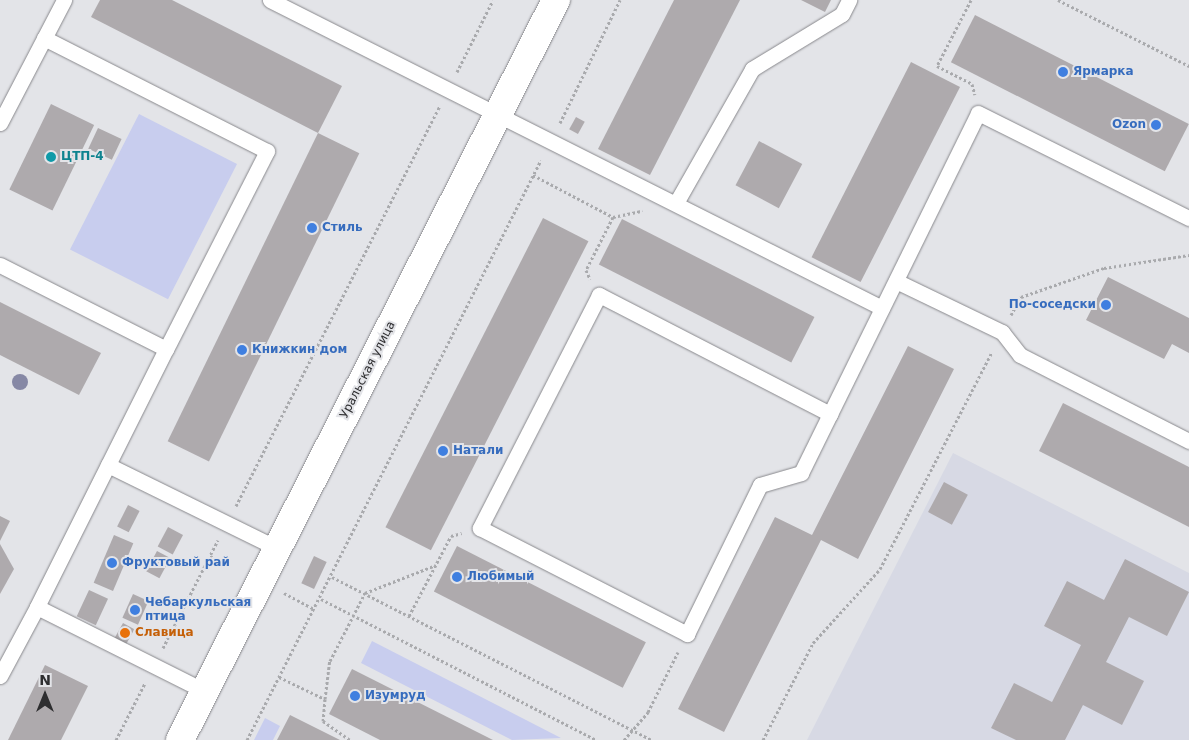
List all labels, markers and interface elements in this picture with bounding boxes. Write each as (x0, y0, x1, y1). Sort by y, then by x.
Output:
place label: Ярмарка (1073, 65, 1134, 79)
marker: Ярмарка (1057, 66, 1069, 78)
place label: Ozon (1112, 118, 1146, 132)
marker: Ozon (1150, 119, 1162, 131)
place label: ЦТП-4 (61, 150, 104, 164)
marker: ЦТП-4 (45, 151, 57, 163)
place label: Стиль (322, 221, 363, 235)
marker: Стиль (306, 222, 318, 234)
place label: По-соседски (1009, 298, 1096, 312)
marker: По-соседски (1100, 299, 1112, 311)
street label: Уральская улица (337, 319, 399, 421)
place label: Книжкин дом (252, 343, 347, 357)
marker: Книжкин дом (236, 344, 248, 356)
place label: Натали (453, 444, 503, 458)
marker: Натали (437, 445, 449, 457)
place label: Фруктовый рай (122, 556, 230, 570)
marker: Фруктовый рай (106, 557, 118, 569)
place label: Любимый (467, 570, 534, 584)
marker: Любимый (451, 571, 463, 583)
place label: Чебаркульская птица (145, 596, 251, 624)
marker: Чебаркульская птица (129, 604, 141, 616)
place label: Славица (135, 626, 194, 640)
marker: Славица (119, 627, 131, 639)
north arrow (20, 670, 70, 720)
text: N (39, 672, 51, 688)
place label: Изумруд (365, 689, 426, 703)
marker: Изумруд (349, 690, 361, 702)

